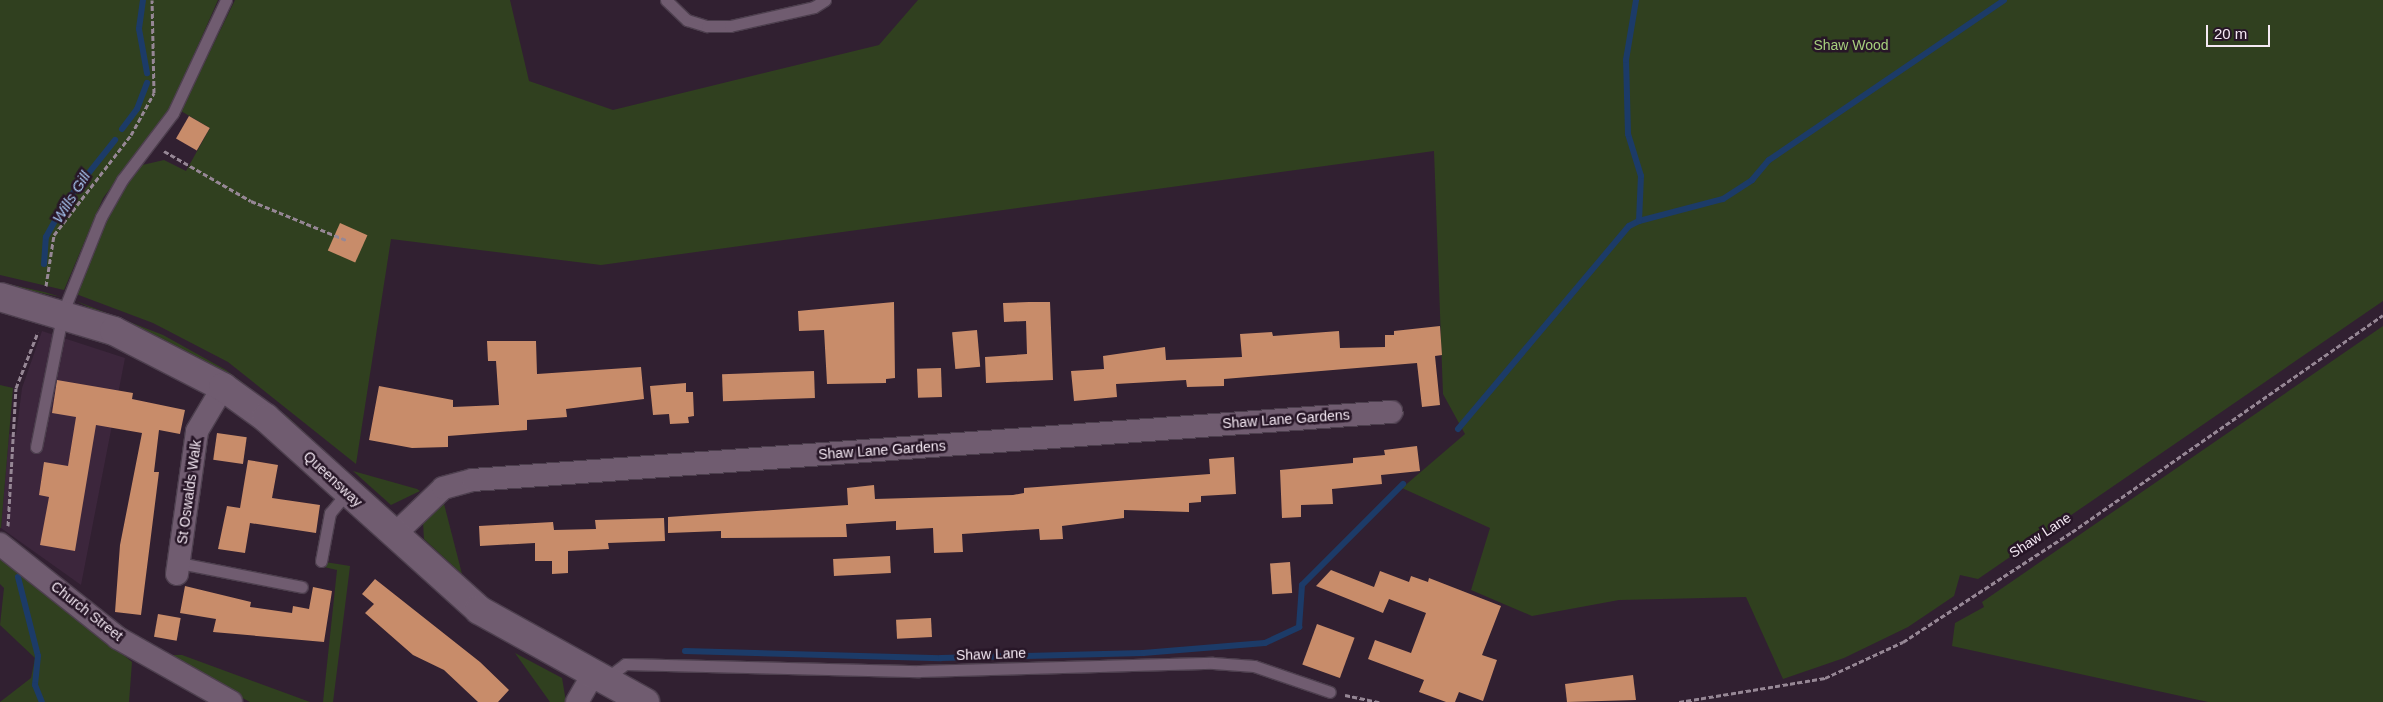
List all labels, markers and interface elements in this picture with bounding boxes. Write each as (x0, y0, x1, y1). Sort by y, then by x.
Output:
scale bar (2208, 15, 2272, 47)
text: 20 m (2214, 25, 2247, 42)
park label: Shaw Wood (1813, 37, 1889, 53)
water label: Wills Gill (48, 168, 94, 226)
street label: Shaw Lane Gardens (1222, 406, 1350, 432)
street label: Shaw Lane Gardens (818, 437, 946, 463)
street label: St Oswalds Walk (173, 439, 205, 545)
street label: Queensway (300, 448, 366, 510)
street label: Shaw Lane (2006, 509, 2074, 561)
street label: Church Street (48, 578, 126, 644)
street label: Shaw Lane (956, 644, 1026, 664)

